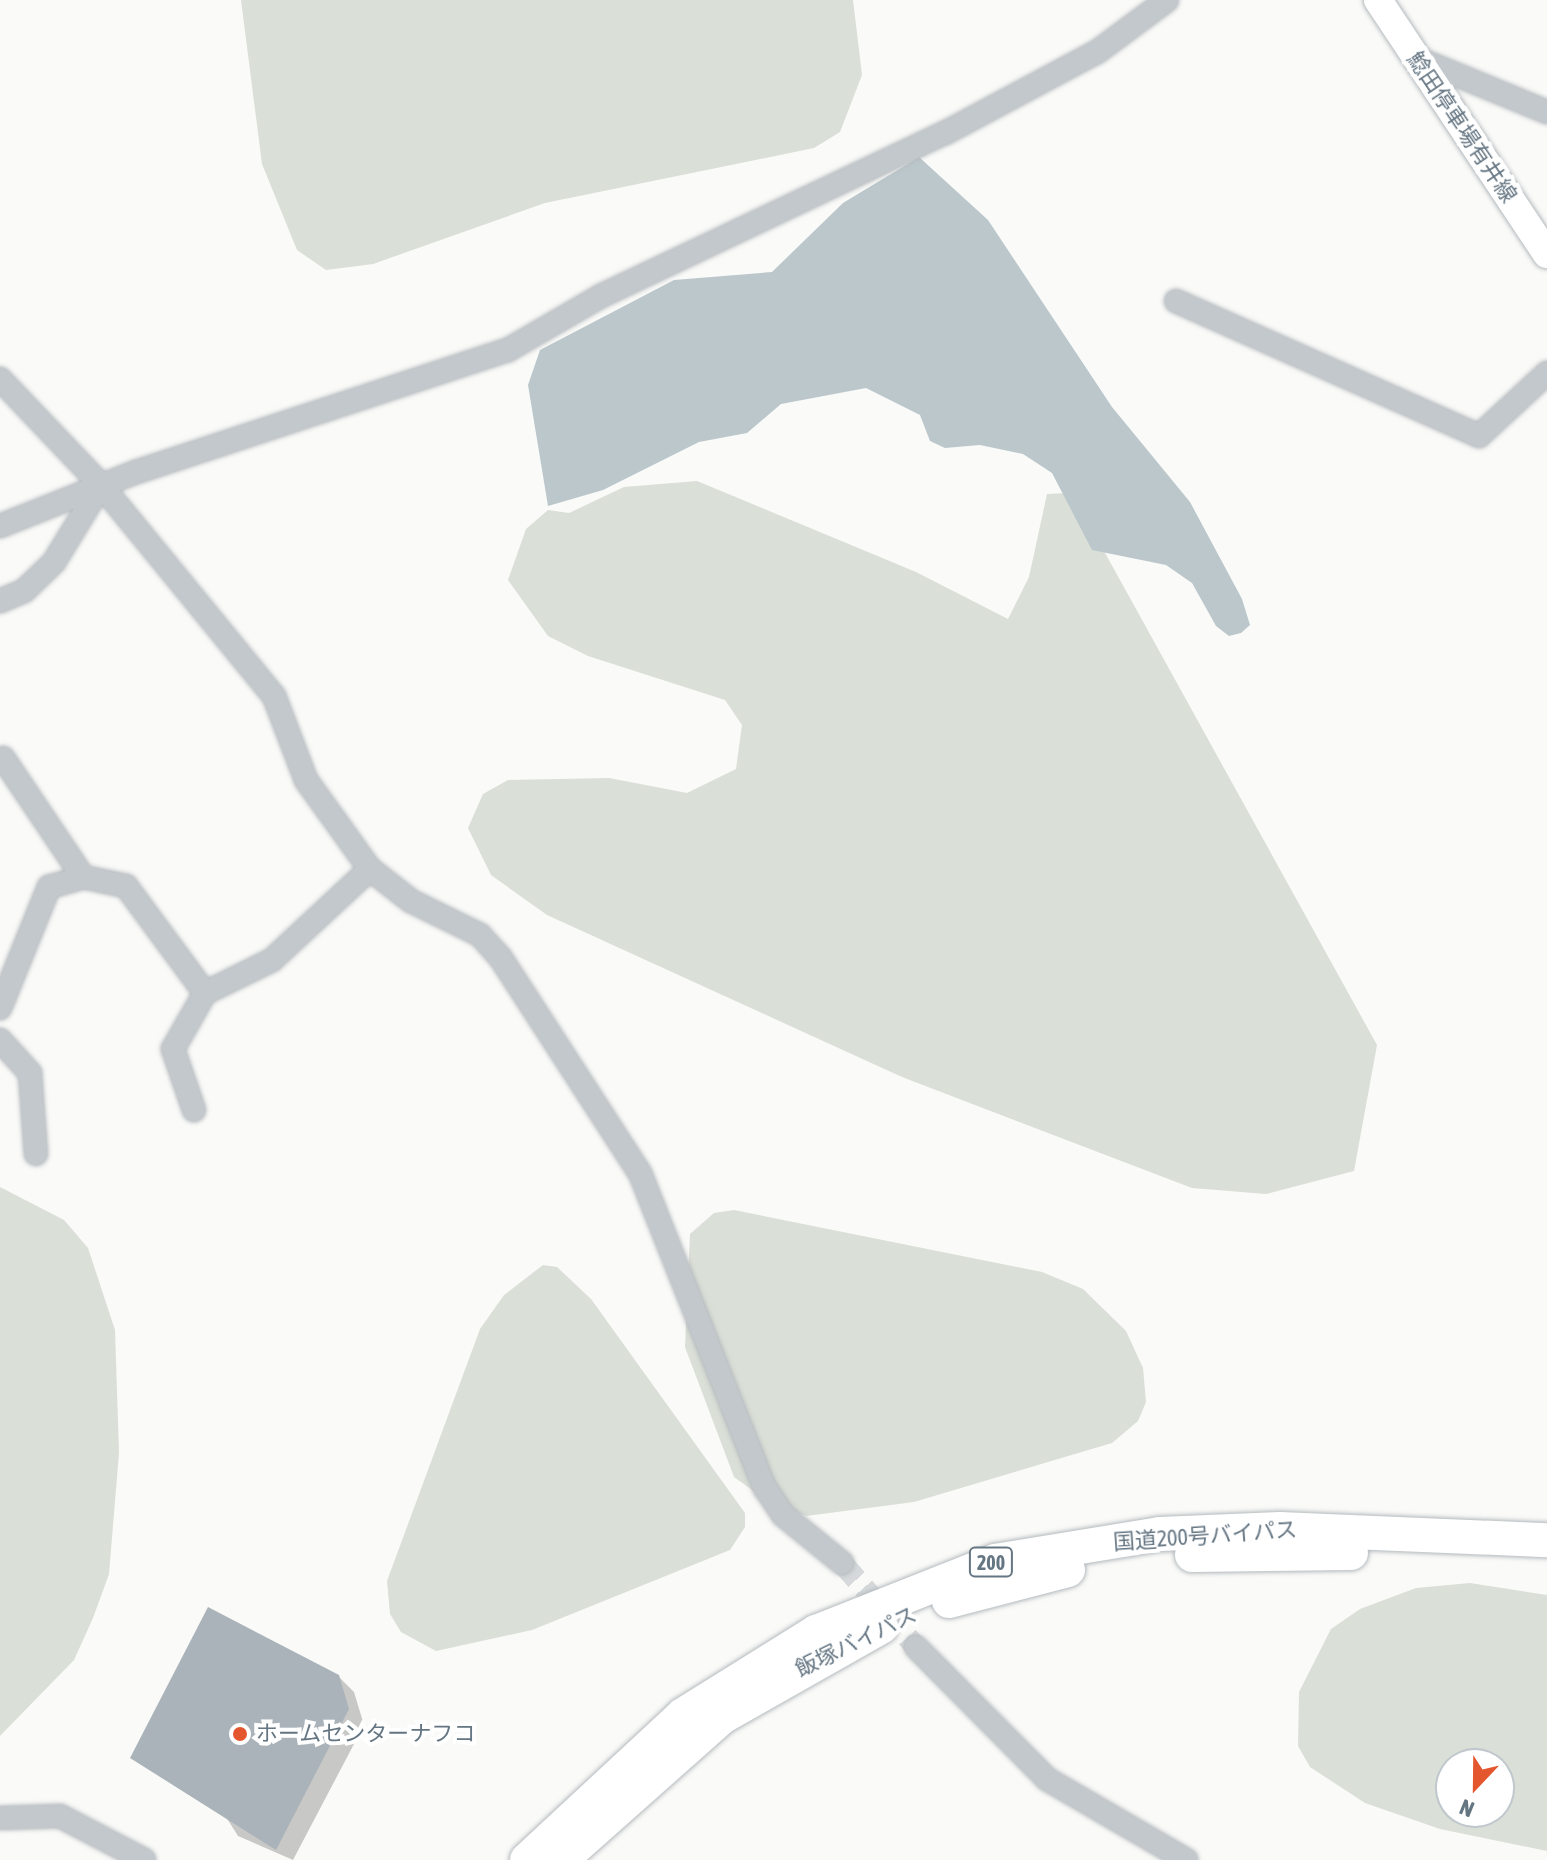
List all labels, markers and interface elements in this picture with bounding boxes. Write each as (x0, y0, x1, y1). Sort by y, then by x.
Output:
street label: 鯰田停車場有井線 (1402, 47, 1522, 207)
street label: 国道200号バイパス (1112, 1516, 1298, 1556)
road number: 200 (967, 1546, 1015, 1578)
street label: 飯塚バイパス (791, 1601, 921, 1683)
place label: ホームセンターナフコ (256, 1721, 476, 1747)
marker: ホームセンターナフコ (231, 1725, 249, 1743)
north arrow (1435, 1748, 1515, 1828)
text: N (1456, 1794, 1478, 1823)

